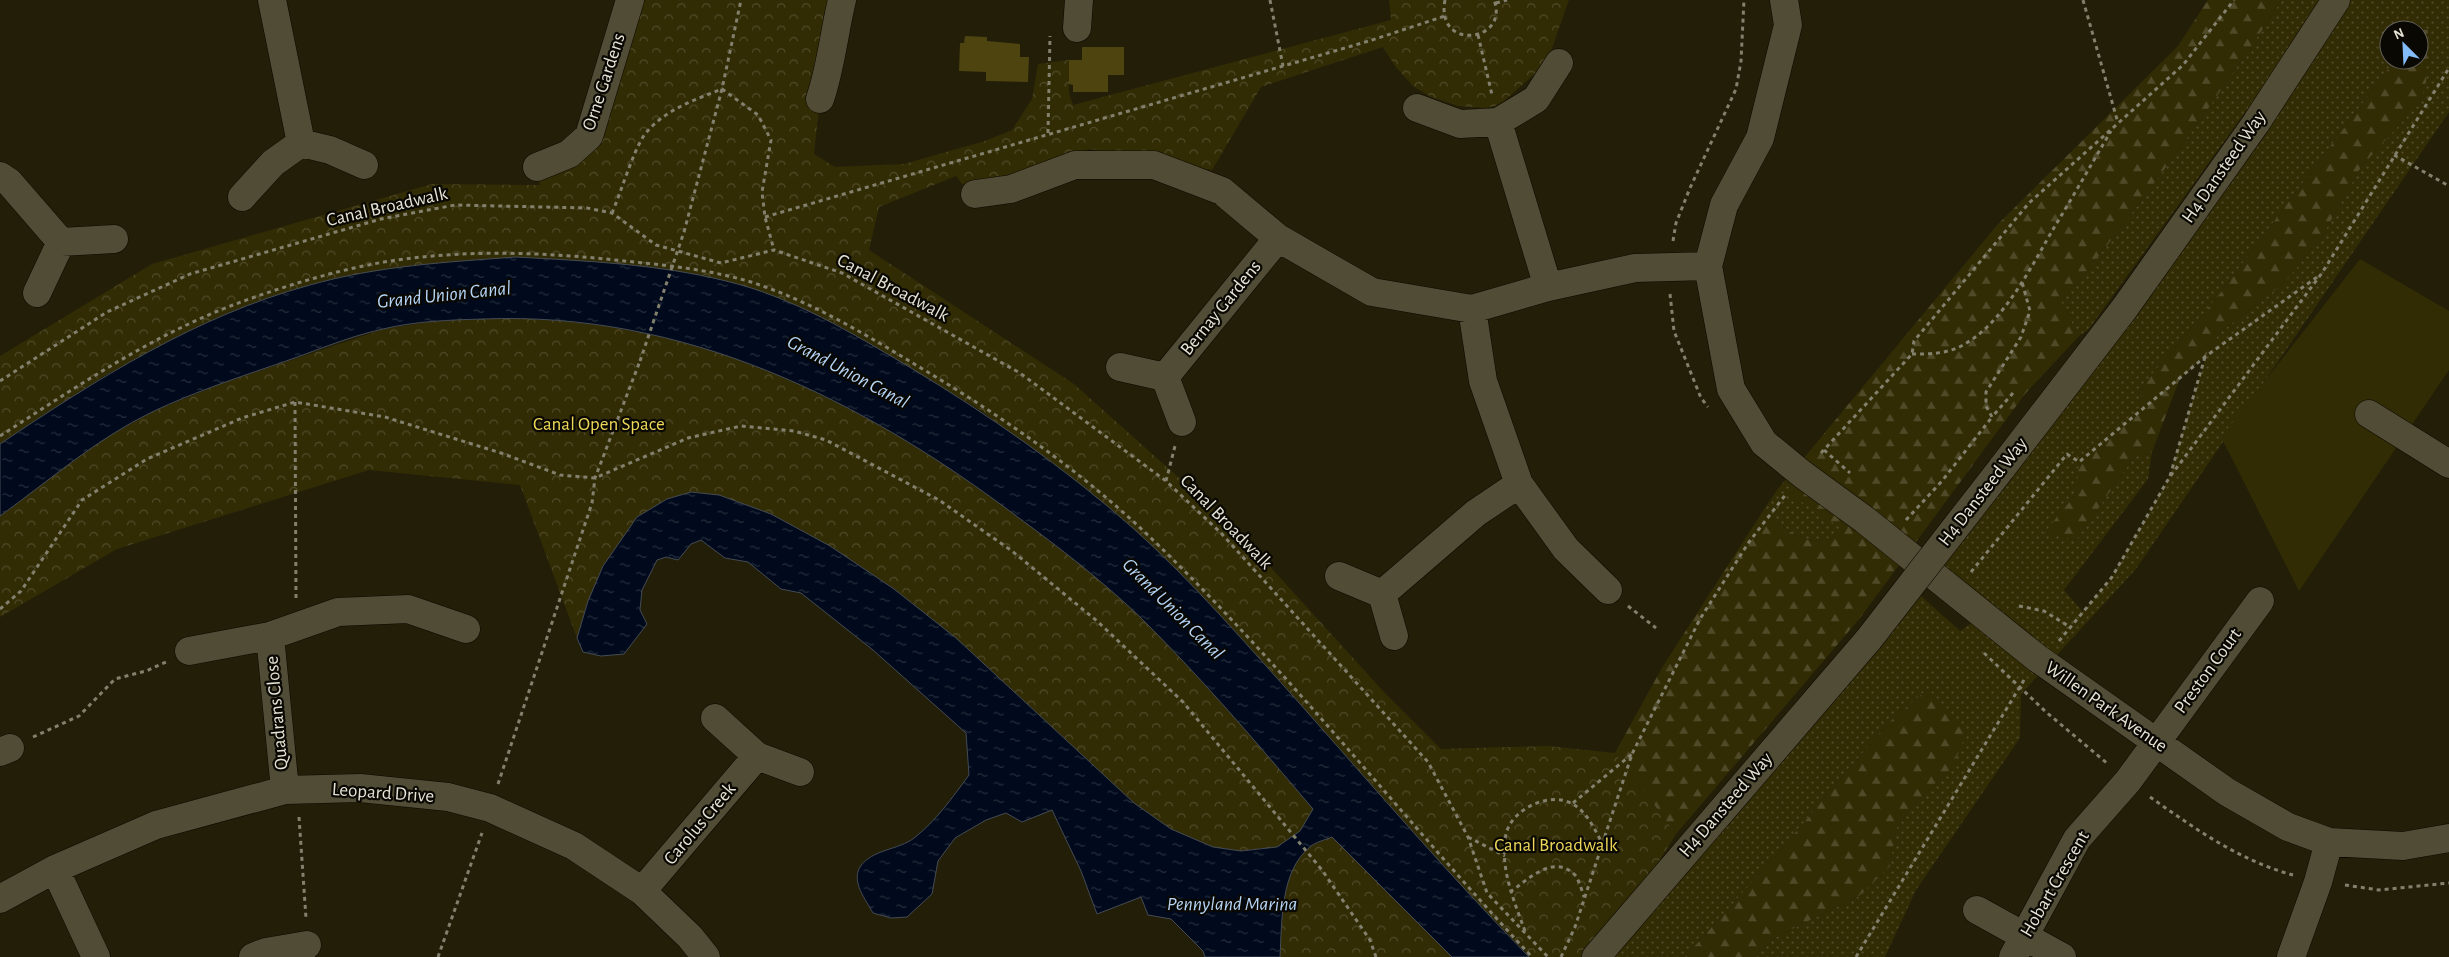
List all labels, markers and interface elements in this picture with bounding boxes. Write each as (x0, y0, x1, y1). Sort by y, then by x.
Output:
north arrow (2379, 20, 2429, 70)
text: N (2392, 26, 2406, 42)
street label: Orne Gardens (579, 31, 629, 133)
street label: H4 Dansteed Way (2178, 108, 2270, 226)
street label: Canal Broadwalk (325, 184, 450, 230)
street label: Canal Broadwalk (834, 251, 952, 326)
street label: Bernay Gardens (1177, 257, 1265, 359)
water label: Grand Union Canal (376, 278, 512, 312)
water label: Grand Union Canal (784, 332, 912, 412)
park label: Canal Open Space (533, 415, 665, 434)
street label: H4 Dansteed Way (1935, 434, 2031, 550)
street label: Canal Broadwalk (1176, 471, 1276, 573)
water label: Grand Union Canal (1118, 554, 1228, 664)
street label: Preston Court (2171, 625, 2245, 717)
street label: Quadrans Close (263, 655, 291, 771)
street label: Willen Park Avenue (2042, 658, 2170, 756)
street label: H4 Dansteed Way (1676, 749, 1776, 861)
street label: Carolus Creek (660, 779, 740, 869)
street label: Leopard Drive (331, 780, 435, 806)
street label: Hobart Crescent (2017, 828, 2093, 940)
park label: Canal Broadwalk (1494, 836, 1618, 855)
water label: Pennyland Marina (1167, 894, 1297, 914)

